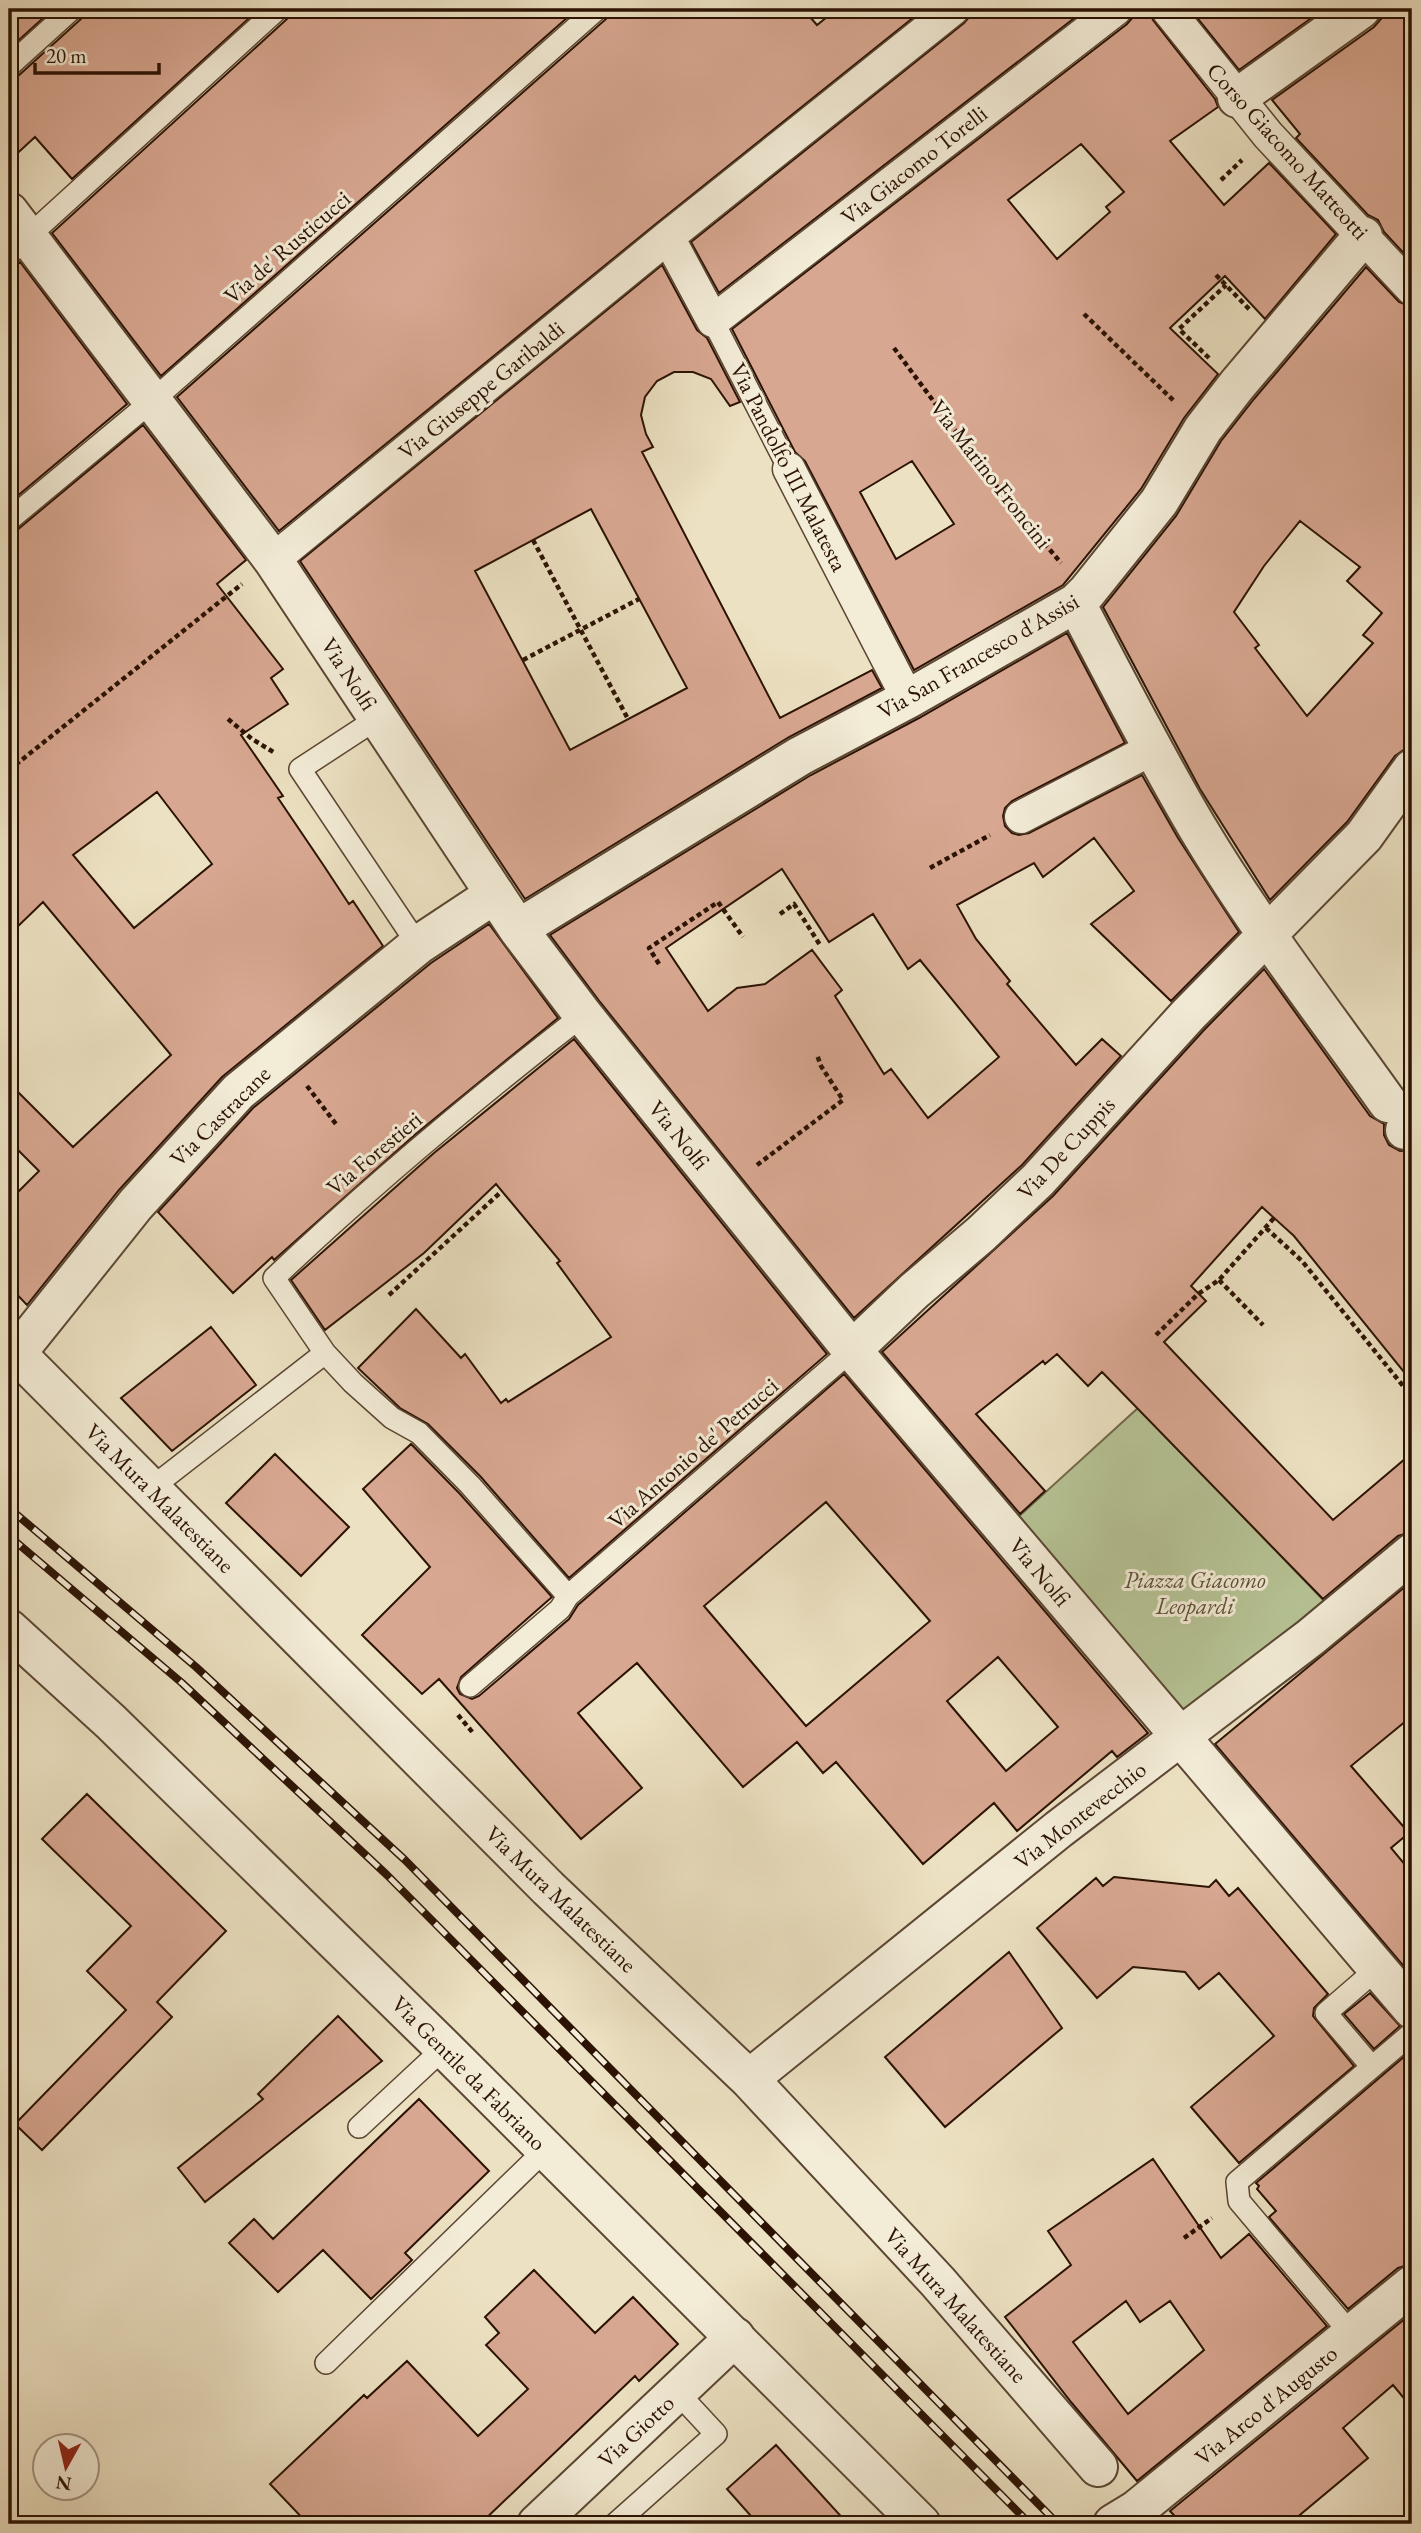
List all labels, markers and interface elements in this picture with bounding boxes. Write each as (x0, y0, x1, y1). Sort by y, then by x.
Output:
scale bar (35, 32, 159, 76)
text: 20 m (46, 42, 87, 69)
street label: Corso Giacomo Matteotti (1200, 56, 1376, 246)
street label: Via Giacomo Torelli (835, 98, 994, 232)
street label: Via de' Rusticucci (217, 183, 357, 310)
street label: Via Giuseppe Garibaldi (392, 313, 571, 466)
street label: Via Pandolfo III Malatesta (723, 358, 855, 577)
street label: Via Marino Froncini (923, 393, 1059, 555)
street label: Via San Francesco d'Assisi (872, 586, 1084, 726)
street label: Via Nolfi (314, 632, 384, 716)
street label: Via Castracane (163, 1059, 277, 1173)
street label: Via De Cuppis (1010, 1090, 1122, 1206)
street label: Via Nolfi (642, 1094, 716, 1176)
street label: Via Forestieri (320, 1104, 428, 1202)
street label: Via Antonio de' Petrucci (602, 1371, 785, 1535)
street label: Via Mura Malatestiane (79, 1417, 241, 1579)
street label: Via Nolfi (1002, 1531, 1078, 1613)
park label: Piazza Giacomo Leopardi (1124, 1565, 1266, 1621)
street label: Via Montevecchio (1008, 1754, 1152, 1876)
street label: Via Mura Malatestiane (479, 1819, 643, 1979)
street label: Via Gentile da Fabriano (385, 1989, 553, 2157)
street label: Via Mura Malatestiane (878, 2221, 1034, 2389)
street label: Via Arco d'Augusto (1188, 2338, 1344, 2472)
street label: Via Giotto (591, 2388, 681, 2474)
north arrow (32, 2432, 102, 2502)
text: N (54, 2470, 73, 2497)

